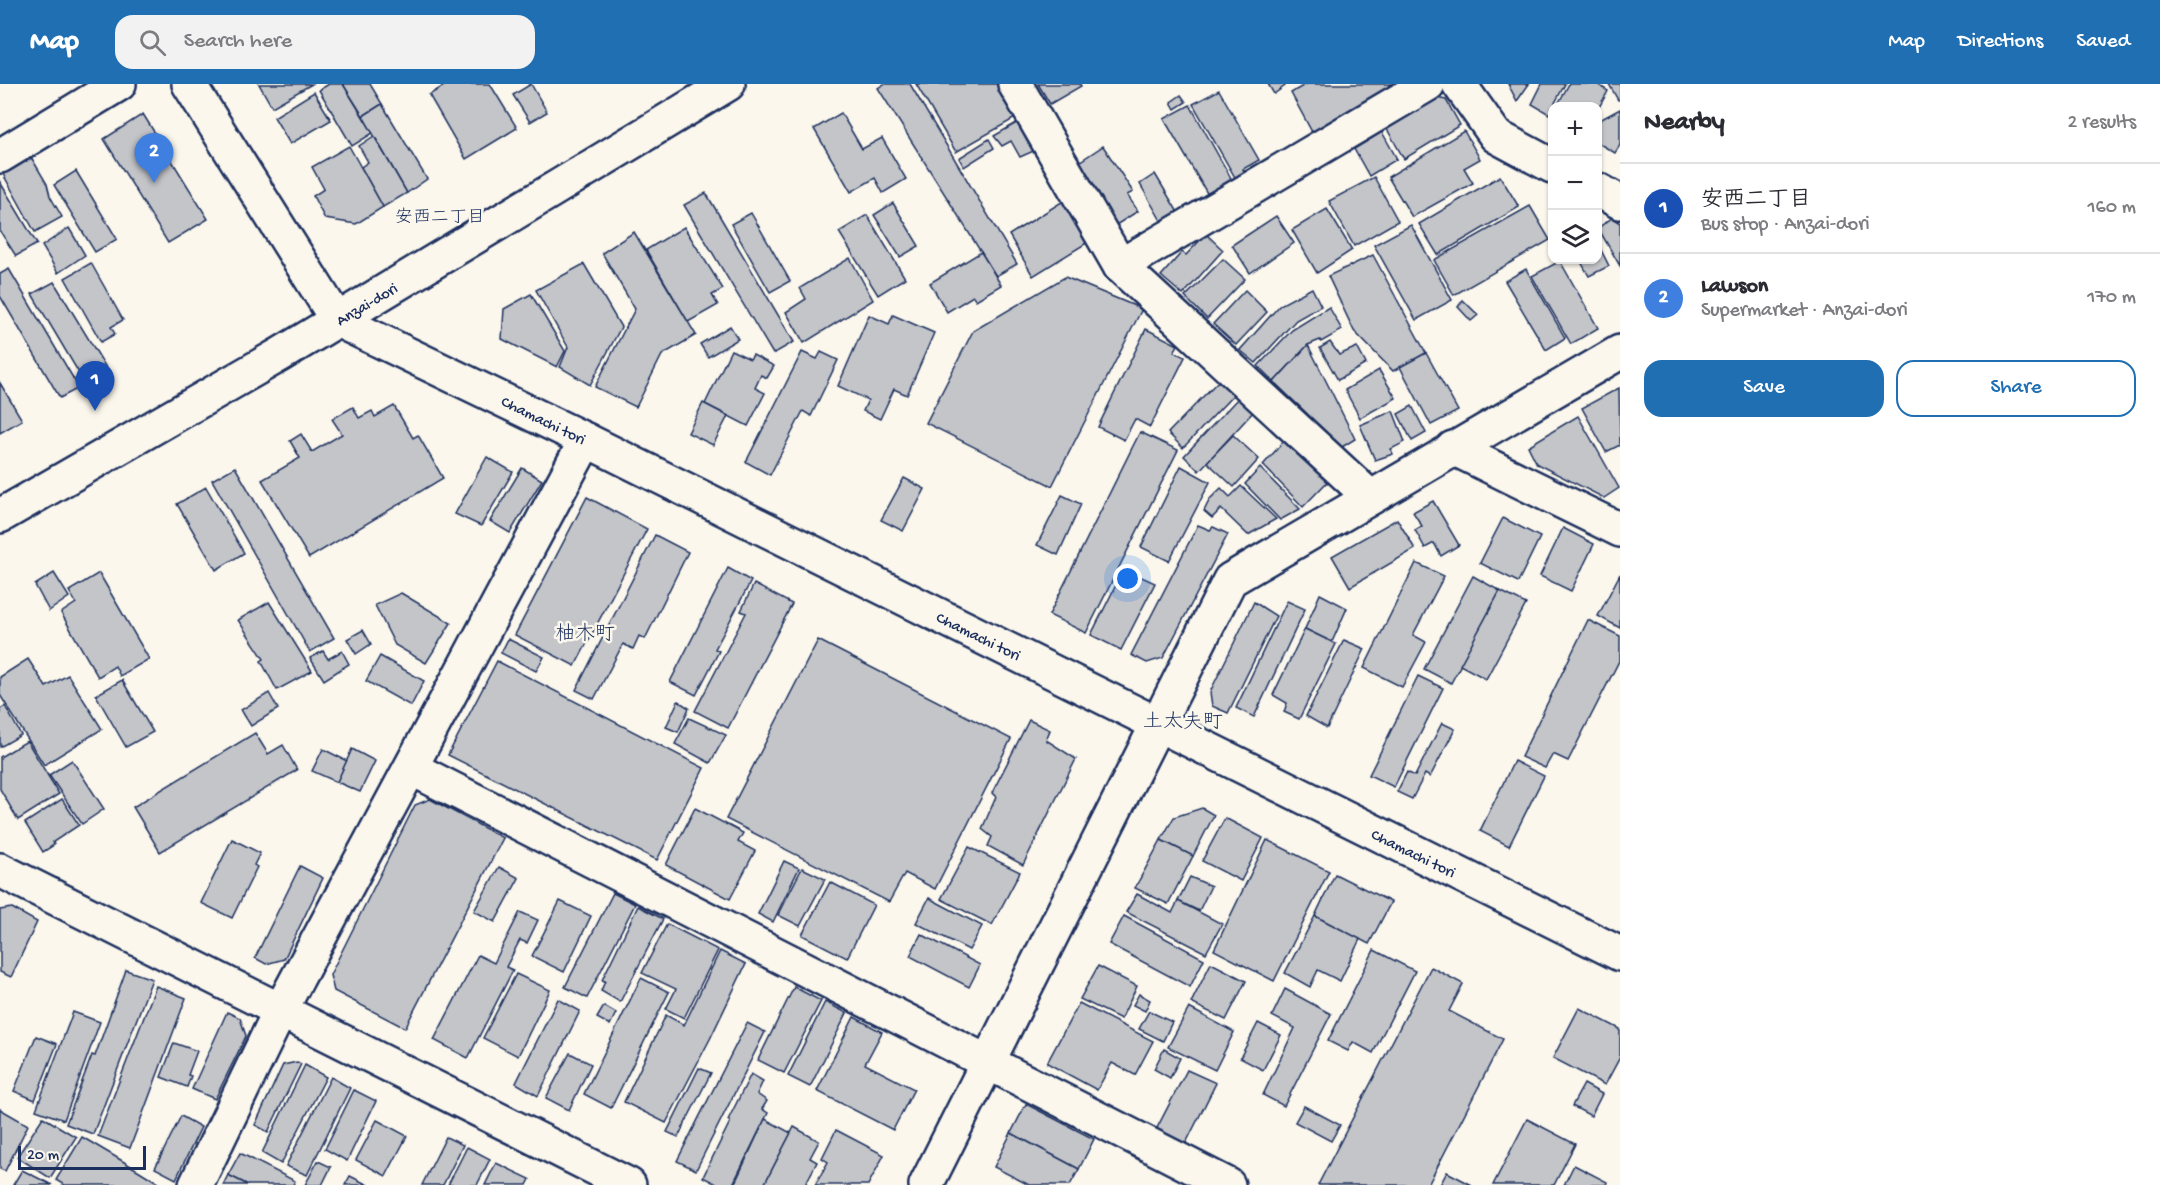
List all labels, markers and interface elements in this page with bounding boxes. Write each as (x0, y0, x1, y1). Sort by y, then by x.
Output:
search box (115, 15, 535, 69)
text: Map (30, 26, 79, 59)
icon: search (136, 26, 169, 59)
text: Search here (184, 29, 292, 55)
text: Map (1888, 30, 1925, 55)
text: Directions (1958, 30, 2043, 55)
text: Saved (2076, 30, 2130, 55)
map controls (1548, 102, 1602, 264)
button: + (1548, 102, 1602, 156)
text: Nearby (1644, 108, 1725, 139)
text: 2 results (2067, 112, 2136, 135)
pin: 2 (134, 134, 174, 183)
button: − (1548, 156, 1602, 210)
text: 安西二丁目 (1701, 188, 1811, 214)
text: 1 (1659, 197, 1668, 220)
text: 160 m (2087, 197, 2136, 220)
district label: 安西二丁目 (395, 207, 485, 229)
button: layers (1548, 210, 1602, 264)
text: Bus stop · Anzai-dori (1701, 214, 1870, 237)
text: Lawson (1701, 274, 1768, 300)
street label: Anzai-dori (334, 280, 402, 332)
text: 2 (1659, 287, 1668, 310)
text: 170 m (2087, 287, 2136, 310)
text: Supermarket · Anzai-dori (1701, 300, 1908, 323)
button: Save (1644, 360, 1884, 417)
button: Share (1896, 360, 2136, 417)
pin: 1 (76, 362, 115, 411)
street label: Chamachi tori (497, 394, 588, 451)
your location (1113, 564, 1142, 593)
street label: Chamachi tori (932, 610, 1023, 667)
district label: 柚木町 (555, 622, 615, 647)
district label: 土太夫町 (1143, 711, 1223, 735)
street label: Chamachi tori (1367, 827, 1458, 884)
scale bar (18, 1143, 146, 1170)
text: 20 m (27, 1147, 59, 1166)

